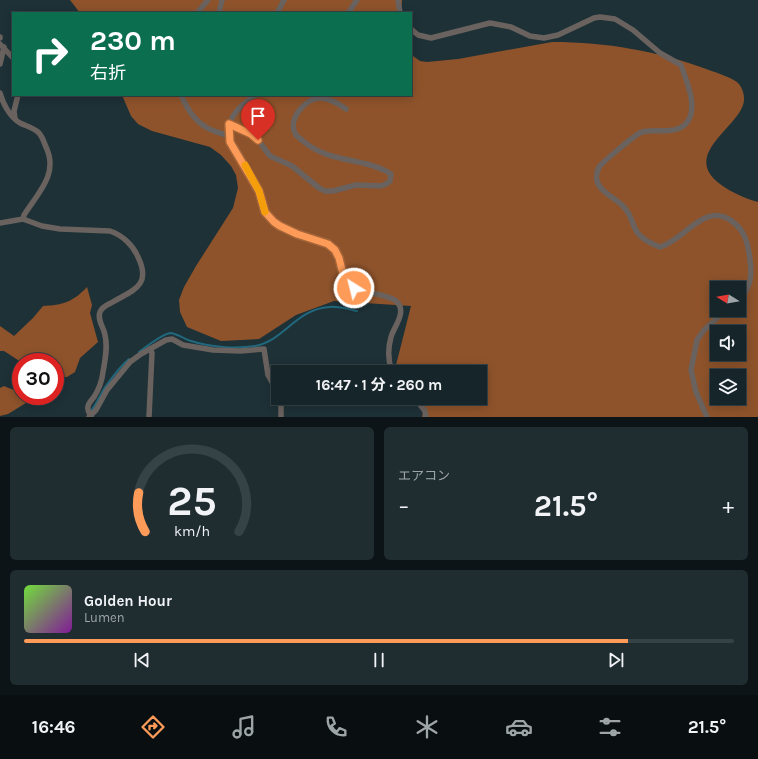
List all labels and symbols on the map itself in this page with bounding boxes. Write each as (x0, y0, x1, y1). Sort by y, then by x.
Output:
pin (241, 99, 275, 140)
position arrow (333, 267, 375, 309)
north arrow (710, 281, 746, 317)
speed limit sign: 30 (12, 353, 64, 405)

